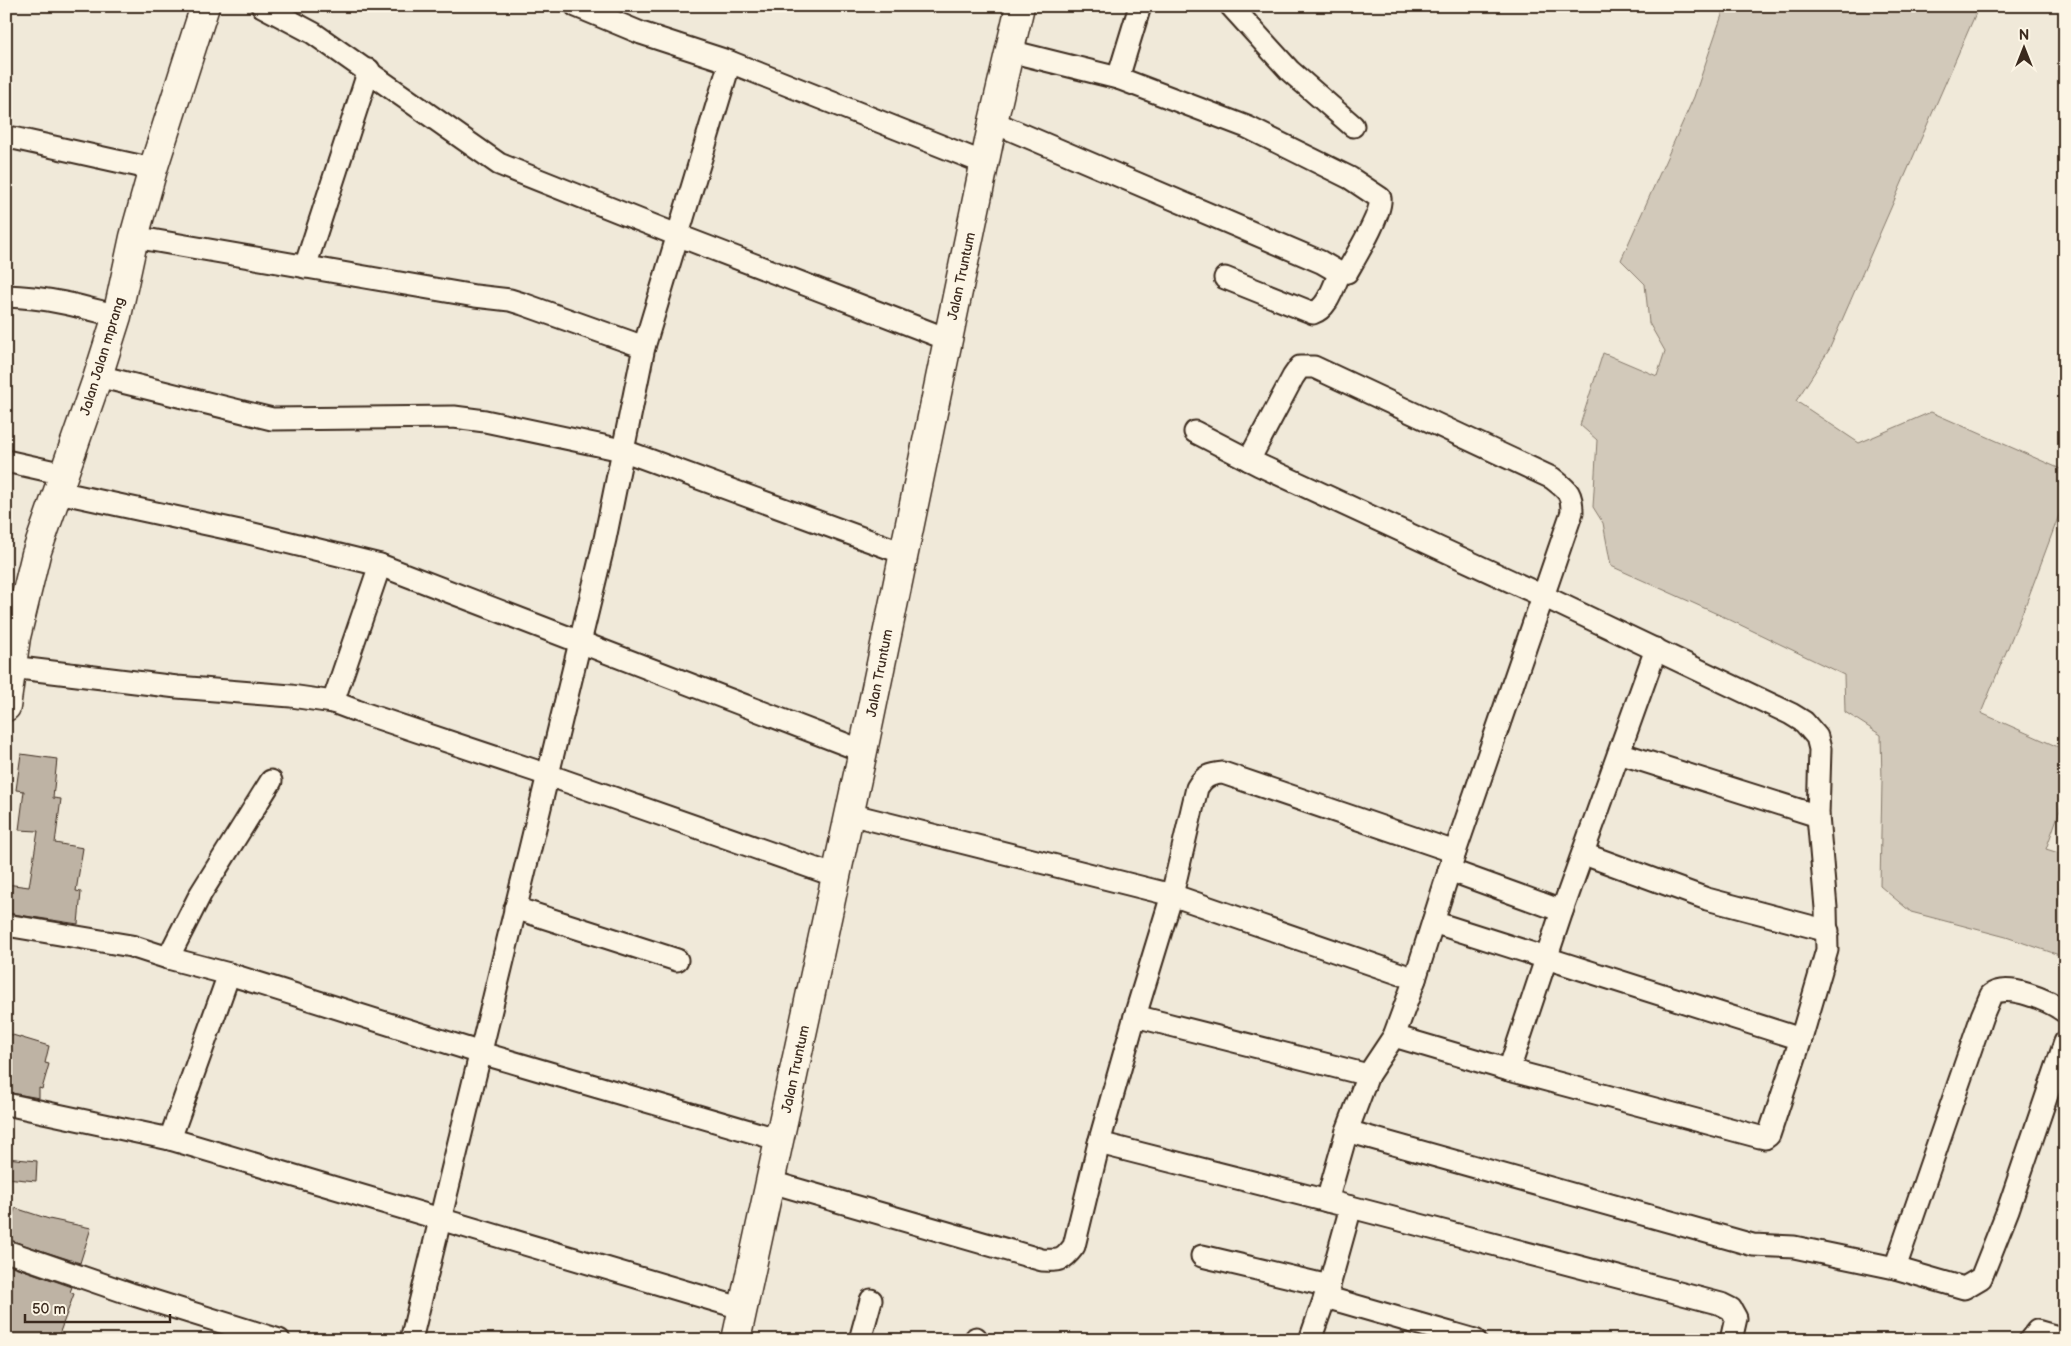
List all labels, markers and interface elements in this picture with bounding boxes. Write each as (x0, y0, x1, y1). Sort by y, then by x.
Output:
north arrow (1998, 22, 2048, 72)
text: N (2019, 27, 2029, 44)
street label: Jalan Truntum (944, 231, 979, 322)
street label: Jalan Jalan mprang (76, 295, 129, 417)
street label: Jalan Truntum (863, 628, 896, 719)
street label: Jalan Truntum (778, 1024, 813, 1115)
scale bar (25, 1291, 170, 1323)
text: 50 m (32, 1300, 66, 1319)

